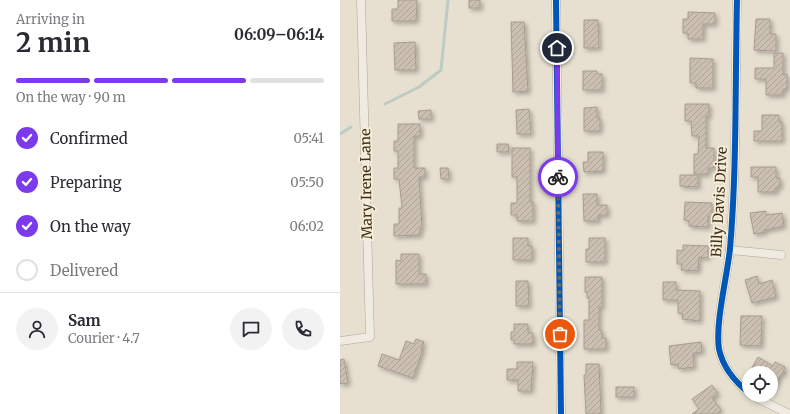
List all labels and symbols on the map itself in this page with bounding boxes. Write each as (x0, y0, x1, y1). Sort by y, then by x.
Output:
pin (540, 31, 574, 65)
street label: Mary Irene Lane (356, 128, 376, 240)
street label: Billy Davis Drive (707, 146, 731, 258)
courier (538, 157, 578, 197)
pin (543, 317, 577, 351)

